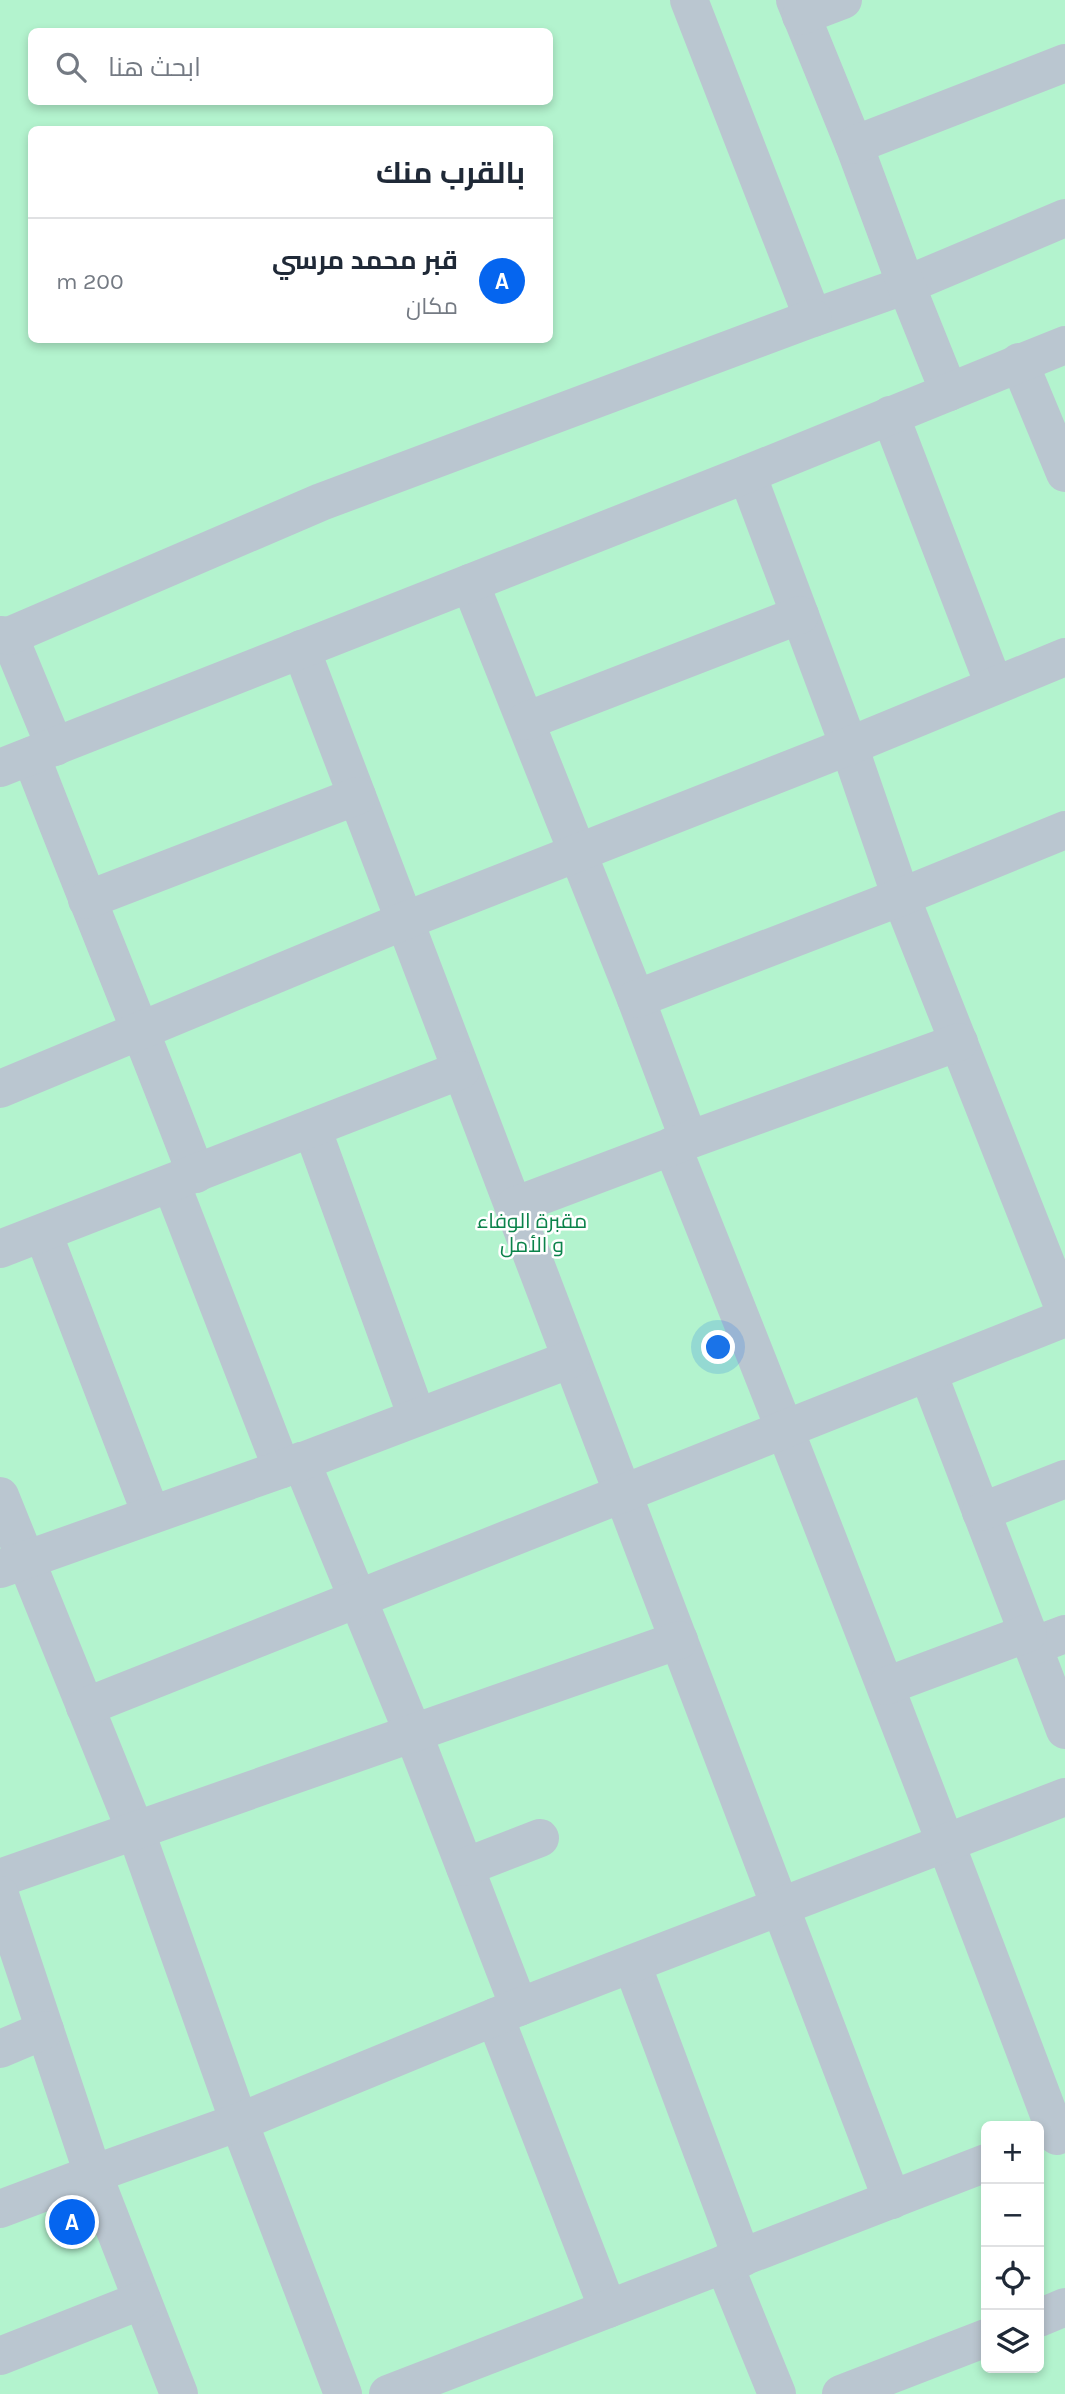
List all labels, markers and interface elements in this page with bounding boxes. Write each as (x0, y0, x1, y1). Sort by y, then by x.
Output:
search box (28, 28, 553, 105)
icon: search (52, 48, 90, 86)
text: ابحث هنا (108, 52, 201, 83)
text: بالقرب منك (376, 155, 525, 191)
text: قبر محمد مرسي (272, 245, 458, 276)
text: 200 m (56, 268, 124, 295)
text: A (495, 268, 509, 295)
text: مكان (406, 293, 458, 320)
park label: مقبرة الوفاء و الأمل (477, 1209, 587, 1258)
your location (701, 1330, 735, 1364)
map controls (981, 2121, 1044, 2373)
button: + (981, 2121, 1044, 2184)
button: − (981, 2184, 1044, 2247)
pin: A (49, 2196, 95, 2248)
button: locate (981, 2247, 1044, 2310)
button: layers (981, 2310, 1044, 2373)

